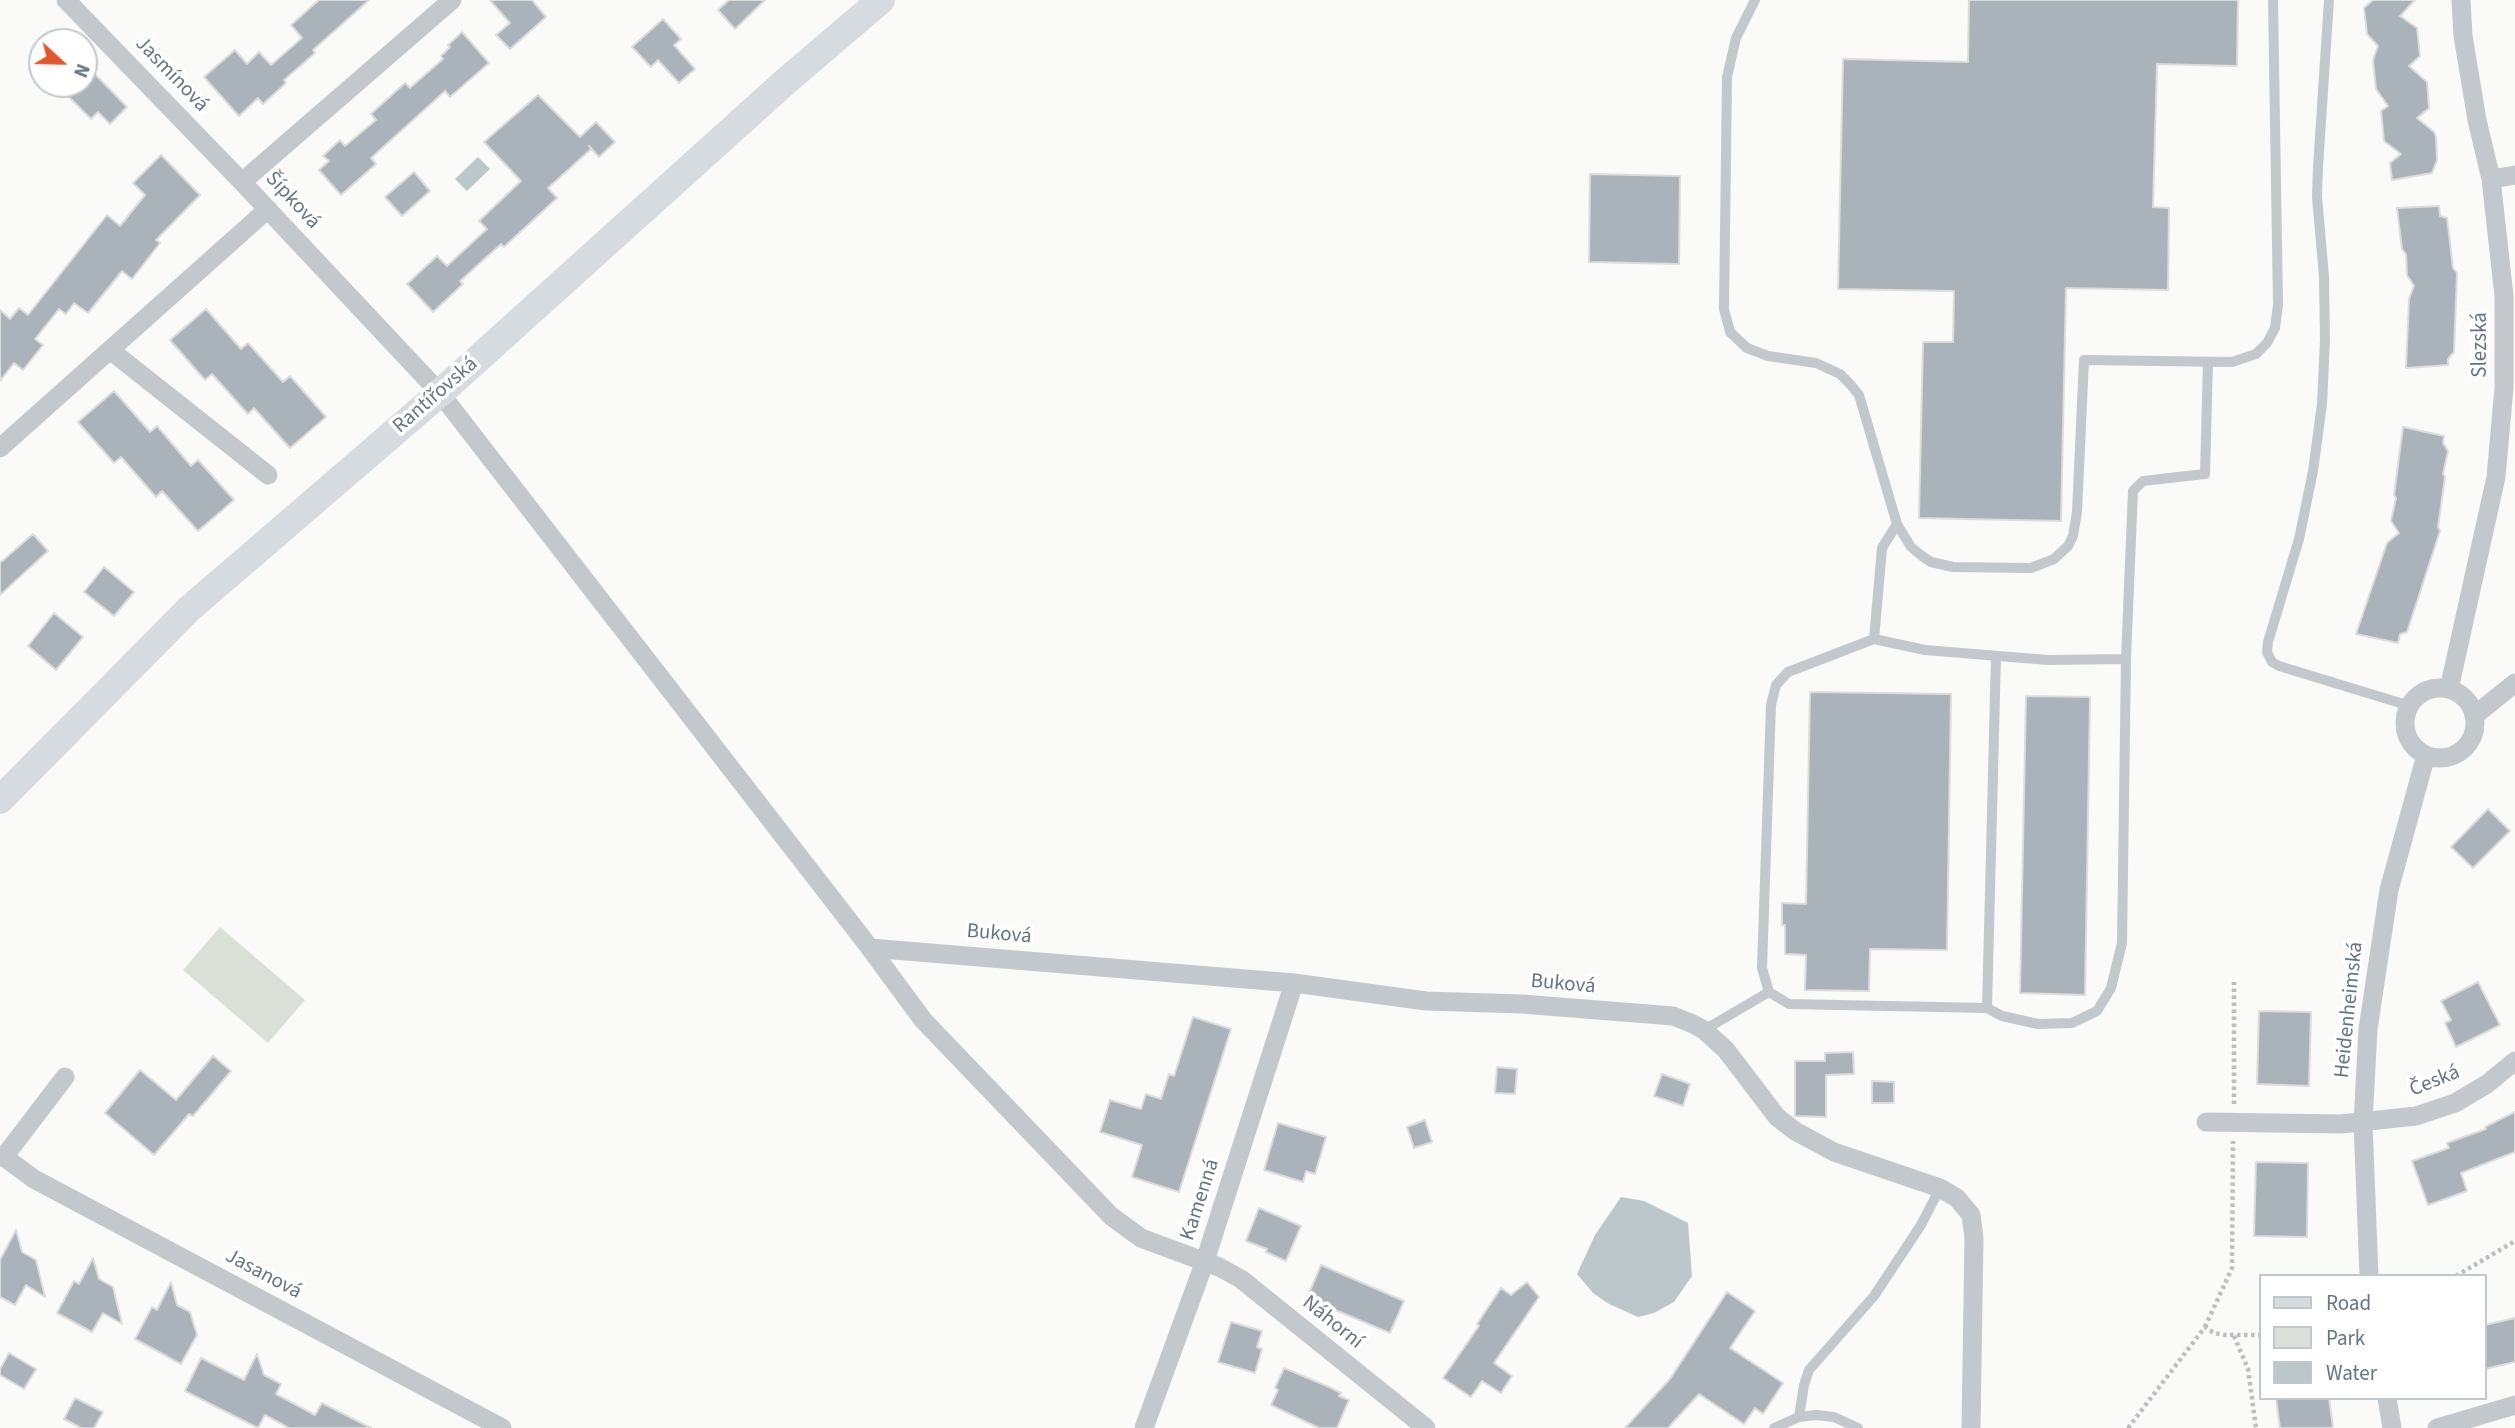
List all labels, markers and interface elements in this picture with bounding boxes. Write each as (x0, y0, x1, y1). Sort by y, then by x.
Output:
north arrow (28, 28, 98, 98)
street label: Jasmínová (129, 32, 213, 118)
text: N (66, 59, 96, 81)
street label: Šípková (259, 167, 325, 235)
street label: Slezská (2468, 312, 2494, 378)
street label: Rantířovská (389, 352, 483, 440)
street label: Buková (965, 920, 1033, 950)
street label: Heidenheimská (2330, 941, 2370, 1079)
street label: Buková (1529, 970, 1597, 1000)
street label: Česká (2406, 1061, 2464, 1103)
street label: Kamenná (1176, 1156, 1226, 1244)
street label: Jasanová (221, 1244, 305, 1306)
legend (2260, 1274, 2487, 1400)
text: Road (2326, 1288, 2371, 1318)
street label: Náhorní (1297, 1291, 1367, 1355)
text: Park (2326, 1323, 2365, 1353)
text: Water (2326, 1358, 2377, 1388)

